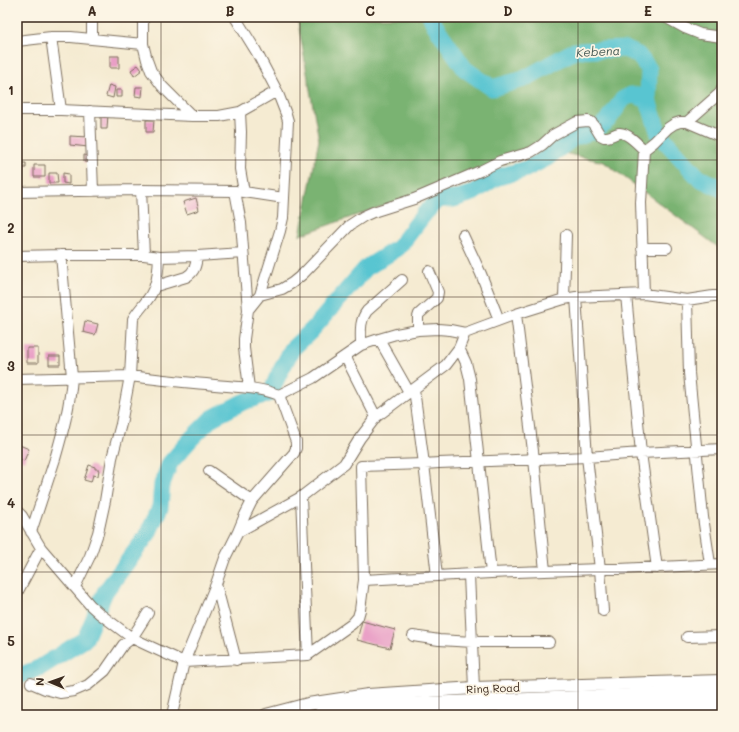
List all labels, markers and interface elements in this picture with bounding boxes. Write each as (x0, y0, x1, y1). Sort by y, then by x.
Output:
text: A (87, 2, 97, 19)
text: B (226, 2, 235, 19)
text: C (365, 2, 375, 19)
text: D (503, 2, 513, 19)
text: E (644, 2, 652, 19)
water label: Kebena (576, 42, 620, 60)
text: 1 (8, 81, 14, 98)
text: 2 (7, 219, 15, 236)
text: 3 (7, 357, 15, 374)
text: 4 (7, 494, 15, 511)
text: 5 (7, 632, 15, 649)
north arrow (30, 662, 70, 702)
text: N (32, 677, 47, 686)
street label: Ring Road (466, 680, 520, 696)

